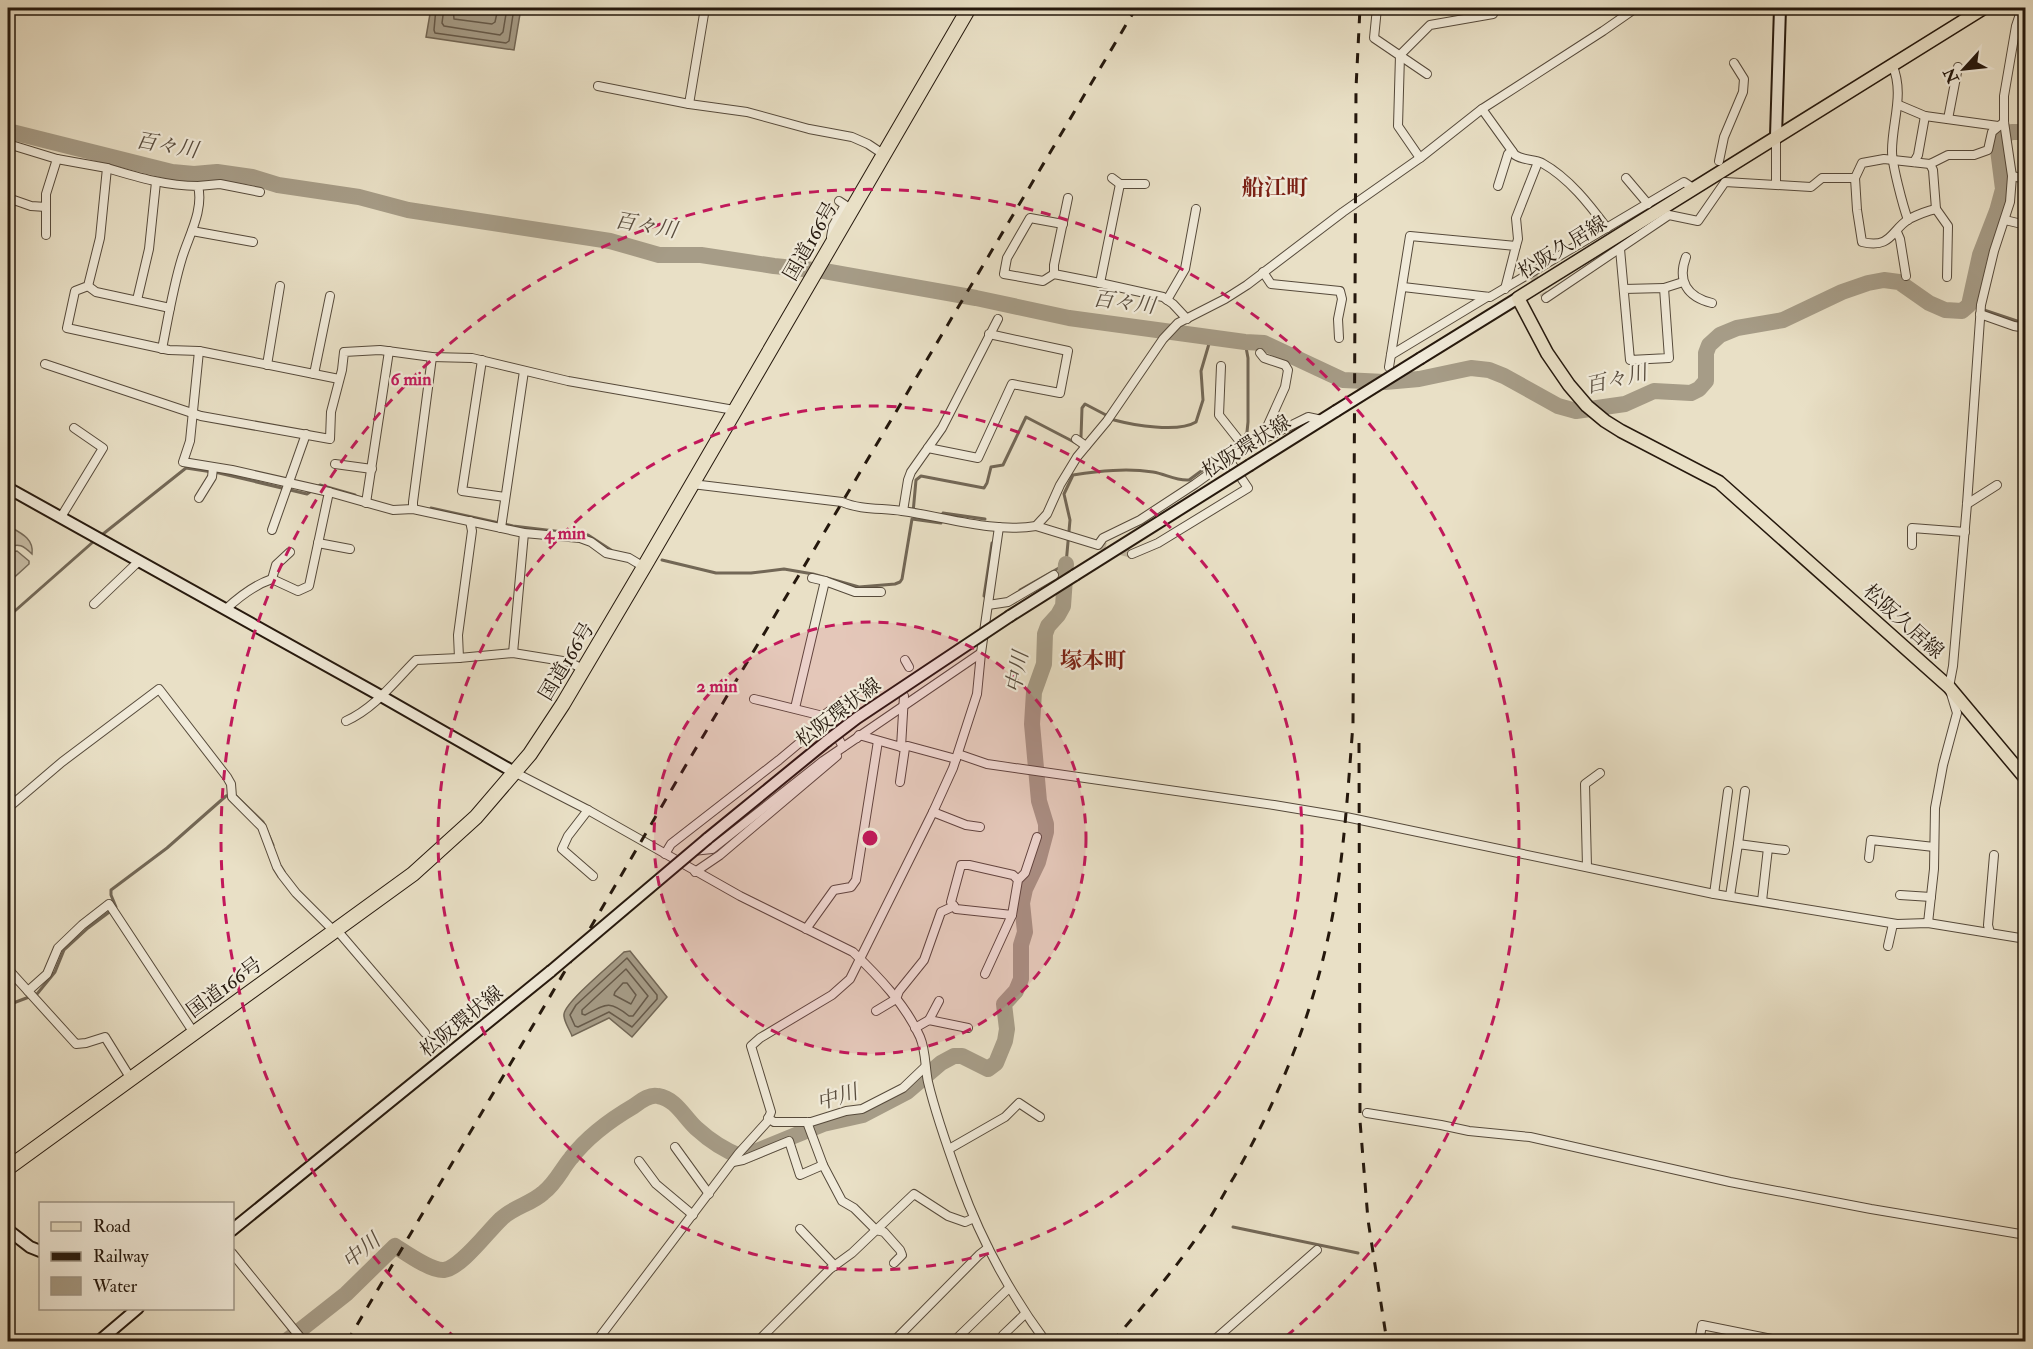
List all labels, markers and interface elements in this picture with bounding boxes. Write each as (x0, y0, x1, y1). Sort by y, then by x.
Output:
north arrow (1934, 39, 1994, 99)
text: N (1939, 64, 1964, 87)
water label: 百々川 (134, 127, 202, 165)
district label: 船江町 (1242, 174, 1308, 202)
street label: 国道166号 (778, 197, 843, 285)
water label: 百々川 (613, 207, 681, 245)
street label: 松阪久居線 (1513, 210, 1611, 285)
water label: 百々川 (1091, 285, 1159, 320)
water label: 百々川 (1582, 359, 1652, 400)
text: 6 min (391, 368, 432, 391)
street label: 松阪環状線 (1197, 409, 1295, 484)
text: 4 min (543, 522, 586, 545)
street label: 松阪久居線 (1858, 579, 1949, 664)
street label: 国道166号 (533, 617, 600, 705)
water label: 中川 (1000, 647, 1035, 695)
district label: 塚本町 (1060, 647, 1126, 675)
street label: 松阪環状線 (791, 672, 886, 752)
text: 2 min (697, 675, 738, 698)
centre of rings (860, 828, 880, 848)
street label: 国道166号 (182, 952, 267, 1023)
street label: 松阪環状線 (415, 980, 508, 1063)
water label: 中川 (813, 1078, 863, 1117)
legend (39, 1202, 234, 1310)
text: Road (93, 1215, 131, 1238)
water label: 中川 (337, 1226, 388, 1275)
text: Railway (93, 1245, 150, 1268)
text: Water (92, 1275, 137, 1298)

